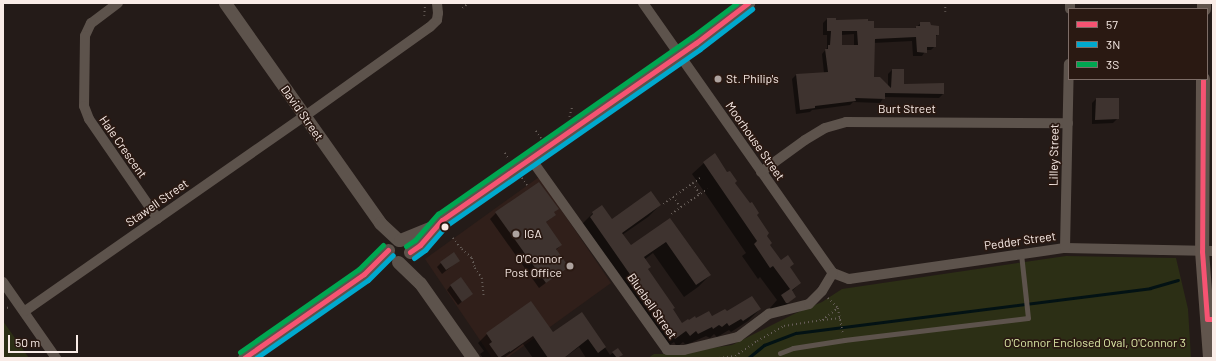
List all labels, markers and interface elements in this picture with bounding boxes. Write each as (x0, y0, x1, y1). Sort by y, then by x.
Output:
legend (1068, 8, 1208, 80)
text: 57 (1106, 17, 1118, 31)
text: 3N (1106, 37, 1120, 51)
text: 3S (1106, 57, 1119, 71)
place label: St. Philip's (726, 72, 779, 86)
marker: St. Philip's (713, 74, 723, 84)
street label: David Street (278, 83, 326, 143)
street label: Moorhouse Street (723, 99, 787, 183)
street label: Burt Street (878, 102, 936, 116)
street label: Hale Crescent (96, 113, 150, 181)
street label: Lilley Street (1046, 124, 1062, 186)
street label: Stawell Street (123, 176, 191, 230)
unlabelled marker (440, 222, 450, 232)
place label: IGA (524, 227, 542, 241)
marker: IGA (511, 229, 521, 239)
street label: Pedder Street (983, 229, 1057, 253)
place label: O'Connor Post Office (505, 252, 562, 280)
marker: O'Connor Post Office (565, 261, 575, 271)
street label: Bluebell Street (624, 270, 680, 342)
scale bar (10, 327, 80, 353)
text: 50 m (15, 335, 40, 349)
park label: O'Connor Enclosed Oval, O'Connor 3 (1004, 336, 1186, 350)

